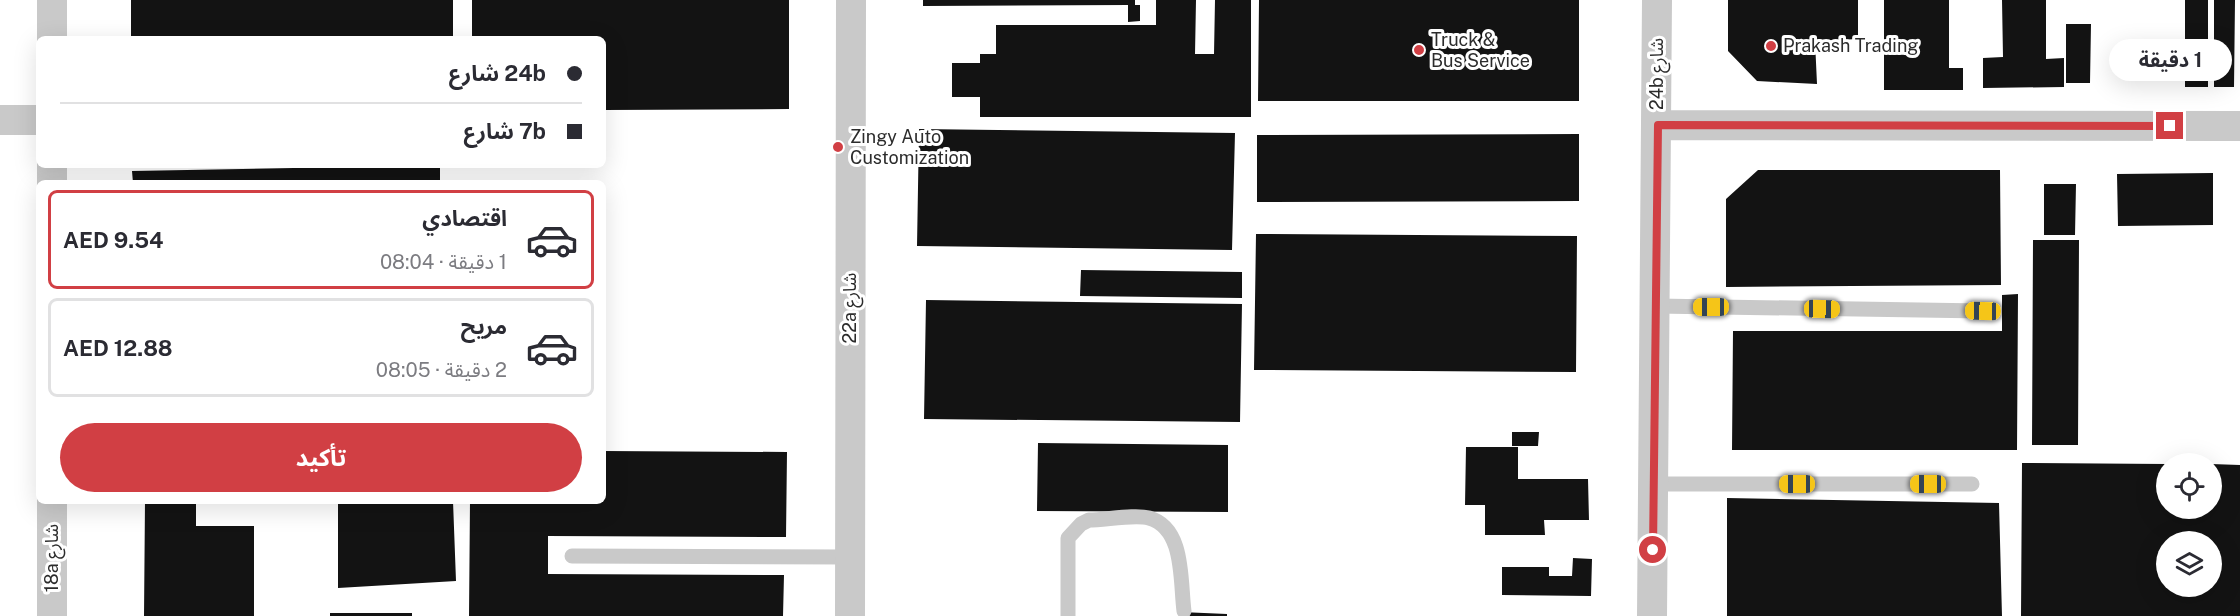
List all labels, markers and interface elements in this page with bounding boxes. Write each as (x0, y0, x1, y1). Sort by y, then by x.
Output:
place label: Truck & Bus Service (1431, 29, 1530, 71)
place label: Prakash Trading (1783, 35, 1919, 56)
street label: 24b شارع (1646, 38, 1671, 110)
marker: Prakash Trading (1764, 39, 1778, 53)
callout: 1 دقيقة (2108, 39, 2232, 81)
marker: Truck & Bus Service (1412, 43, 1426, 57)
text: 1 دقيقة (2139, 48, 2202, 72)
text: 24b شارع (449, 60, 546, 86)
route end (2156, 112, 2183, 139)
text: 7b شارع (463, 118, 546, 144)
place label: Zingy Auto Customization (850, 126, 969, 168)
marker: Zingy Auto Customization (831, 140, 845, 154)
text: اقتصادي (422, 205, 507, 231)
icon: car (525, 213, 579, 267)
text: AED 9.54 (63, 227, 164, 253)
text: 1 دقيقة · 08:04 (380, 250, 507, 274)
street label: 22a شارع (839, 273, 864, 343)
car (1693, 298, 1729, 316)
car (1804, 300, 1840, 318)
car (1965, 302, 2001, 320)
text: مريح (461, 313, 507, 339)
icon: car (525, 321, 579, 375)
text: AED 12.88 (63, 335, 173, 361)
text: 2 دقيقة · 08:05 (376, 358, 507, 382)
button: تأكيد (60, 423, 582, 492)
map controls (2156, 453, 2222, 597)
button: locate (2156, 453, 2222, 519)
car (1779, 475, 1815, 493)
car (1910, 475, 1946, 493)
street label: 18a شارع (41, 524, 66, 592)
button: layers (2156, 531, 2222, 597)
route start (1639, 536, 1666, 563)

